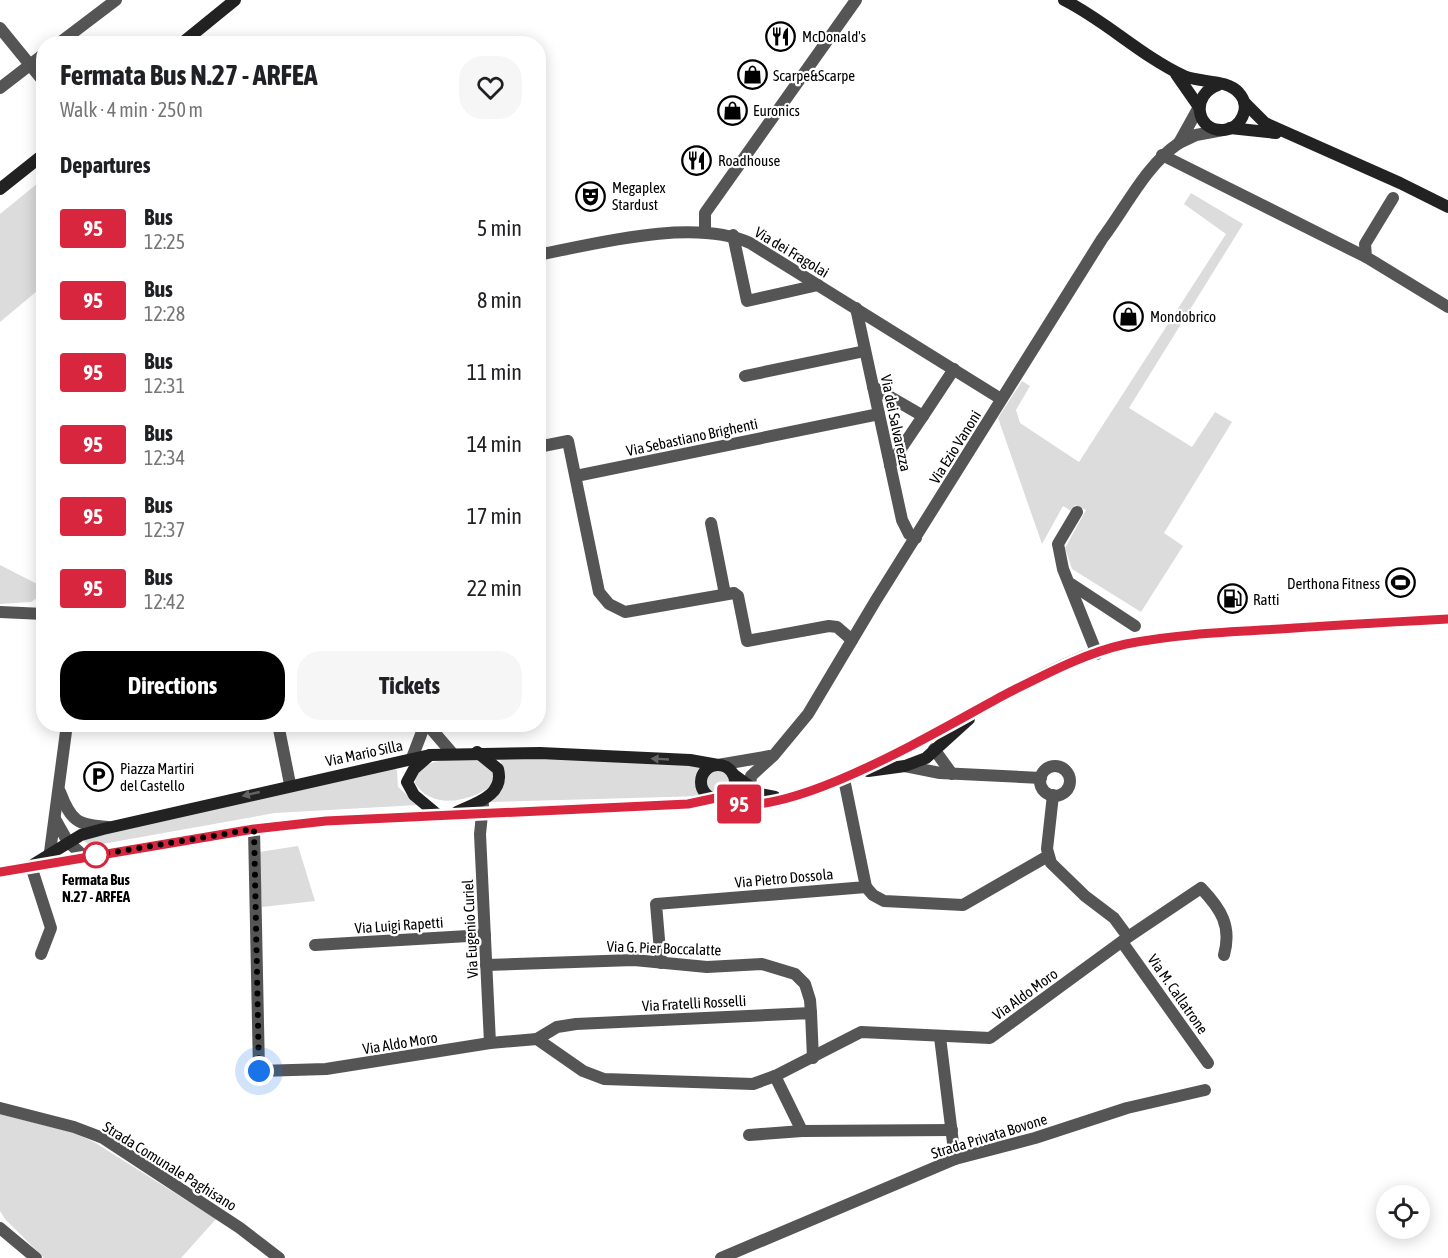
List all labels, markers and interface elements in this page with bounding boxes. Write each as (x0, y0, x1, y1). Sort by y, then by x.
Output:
restaurant icon: McDonald's (765, 20, 797, 52)
place label: McDonald's (802, 28, 866, 45)
button: heart (459, 56, 522, 119)
text: Fermata Bus N.27 - ARFEA (60, 59, 317, 91)
shop icon: Scarpe&Scarpe (736, 59, 768, 91)
place label: Scarpe&Scarpe (773, 67, 855, 84)
shop icon: Euronics (716, 94, 748, 126)
text: Walk · 4 min · 250 m (60, 98, 203, 121)
place label: Euronics (753, 102, 800, 119)
restaurant icon: Roadhouse (681, 144, 713, 176)
text: Departures (60, 152, 150, 178)
place label: Roadhouse (718, 152, 781, 169)
place label: Megaplex Stardust (612, 179, 666, 213)
theatre icon: Megaplex Stardust (575, 180, 607, 212)
text: Bus (144, 204, 173, 230)
text: 5 min (477, 215, 522, 241)
text: 95 (83, 216, 103, 240)
street label: Via dei Fragolai (752, 223, 832, 281)
text: 12:25 (144, 230, 185, 253)
text: Bus (144, 276, 173, 302)
text: 8 min (477, 287, 522, 313)
text: 95 (83, 288, 103, 312)
shop icon: Mondobrico (1113, 300, 1145, 332)
text: 12:28 (144, 302, 185, 325)
place label: Mondobrico (1150, 308, 1216, 325)
text: Bus (144, 348, 173, 374)
text: 11 min (467, 359, 522, 385)
text: 95 (83, 360, 103, 384)
street label: Via dei Salvarezza (877, 373, 915, 473)
text: 12:31 (144, 374, 185, 397)
street label: Via Ezio Vanoni (926, 407, 984, 487)
street label: Via Sebastiano Brighenti (625, 415, 759, 459)
text: Bus (144, 420, 173, 446)
text: 14 min (467, 431, 522, 457)
text: 95 (83, 432, 103, 456)
text: 12:34 (144, 446, 185, 469)
text: Bus (144, 492, 173, 518)
text: 17 min (467, 503, 522, 529)
text: 95 (83, 504, 103, 528)
text: 12:37 (144, 518, 185, 541)
text: Bus (144, 564, 173, 590)
sports icon: Derthona Fitness (1385, 567, 1417, 599)
text: 22 min (467, 575, 522, 601)
place label: Derthona Fitness (1287, 575, 1380, 592)
text: 95 (83, 576, 103, 600)
fuel station icon: Ratti (1216, 583, 1248, 615)
text: 12:42 (144, 590, 185, 613)
place label: Ratti (1253, 591, 1280, 608)
button: Directions (60, 651, 285, 720)
button: Tickets (297, 651, 522, 720)
street label: Via Mario Silla (324, 737, 404, 769)
one-way arrow (650, 754, 669, 763)
place label: Piazza Martiri del Castello (120, 760, 194, 794)
parking icon: Piazza Martiri del Castello (83, 761, 115, 793)
line badge: 95 (712, 784, 766, 824)
one-way arrow (242, 789, 260, 799)
text: 95 (729, 792, 749, 816)
marker: Fermata Bus N.27 - ARFEA (83, 842, 109, 868)
street label: Via Pietro Dossola (734, 865, 834, 891)
place label: Fermata Bus N.27 - ARFEA (62, 871, 131, 905)
street label: Via Eugenio Curiel (459, 879, 481, 979)
street label: Via Luigi Rapetti (354, 913, 444, 937)
street label: Via G. Pier Boccalatte (606, 938, 722, 959)
street label: Via M. Callatrone (1144, 951, 1212, 1037)
street label: Via Aldo Moro (989, 965, 1061, 1023)
street label: Via Fratelli Rosselli (641, 992, 747, 1014)
street label: Via Aldo Moro (361, 1029, 439, 1057)
your location (244, 1056, 274, 1086)
street label: Strada Privata Bovone (929, 1110, 1049, 1162)
street label: Strada Comunale Paghisano (100, 1118, 240, 1214)
map controls (1376, 1185, 1430, 1239)
button: locate (1376, 1185, 1430, 1239)

